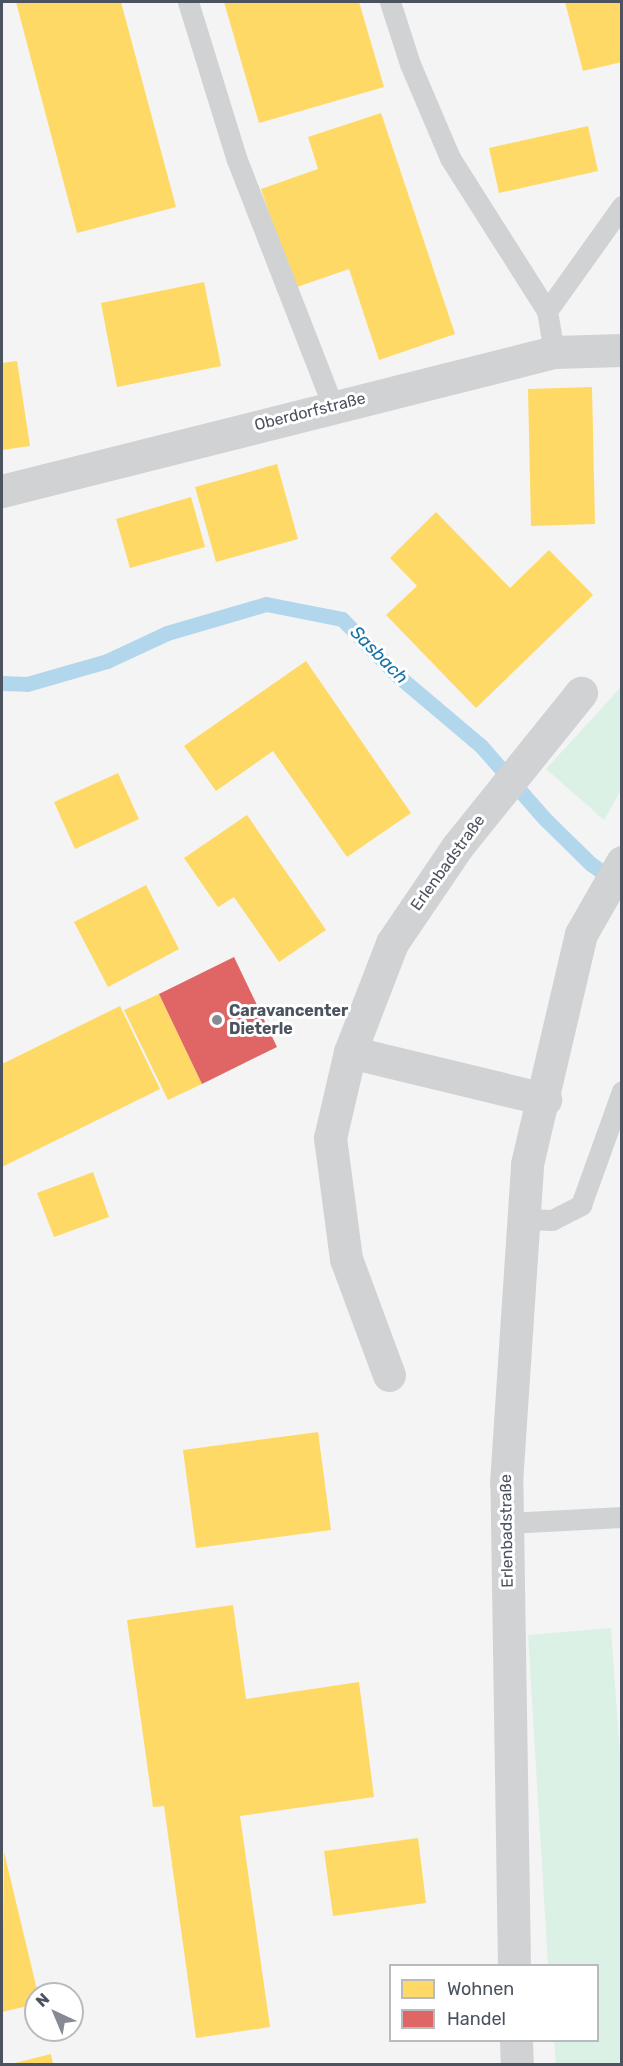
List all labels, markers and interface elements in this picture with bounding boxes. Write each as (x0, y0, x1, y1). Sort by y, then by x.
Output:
street label: Oberdorfstraße (252, 389, 368, 435)
water label: Sasbach (346, 622, 412, 688)
street label: Erlenbadstraße (407, 811, 489, 915)
place label: Caravancenter Dieterle (229, 1001, 348, 1039)
marker: Caravancenter Dieterle (210, 1013, 224, 1027)
street label: Erlenbadstraße (496, 1474, 518, 1588)
legend (389, 1964, 599, 2042)
text: Wohnen (447, 1978, 514, 2000)
north arrow (24, 1982, 84, 2042)
text: N (32, 1989, 53, 2011)
text: Handel (447, 2008, 506, 2030)

